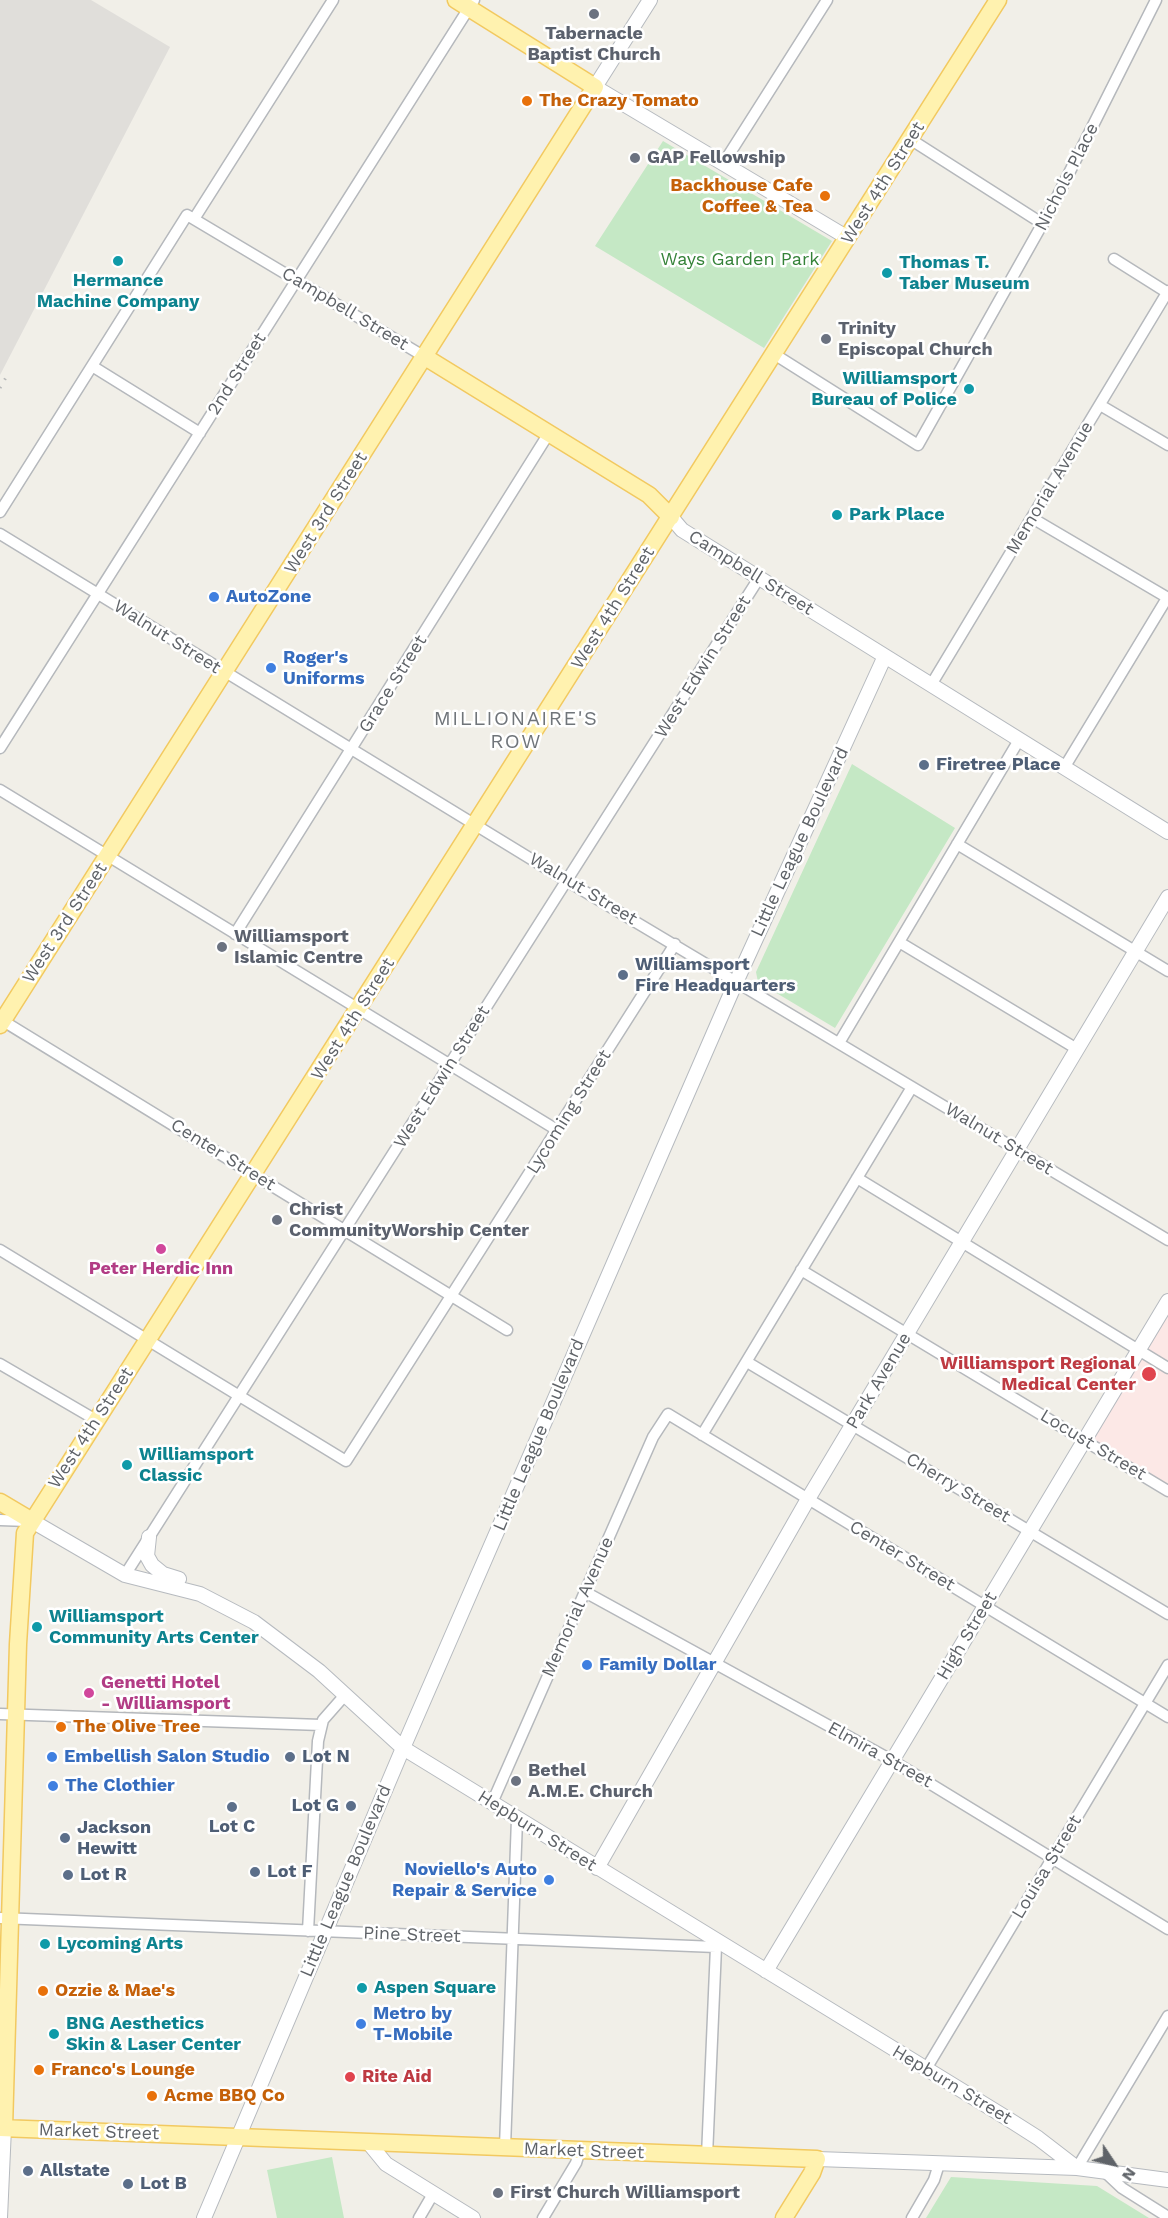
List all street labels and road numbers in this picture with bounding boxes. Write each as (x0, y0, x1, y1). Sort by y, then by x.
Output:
street label: West 4th Street (837, 118, 929, 248)
street label: Nichols Place (1031, 119, 1103, 235)
street label: Campbell Street (278, 263, 412, 355)
street label: 2nd Street (203, 329, 271, 419)
street label: Memorial Avenue (1002, 418, 1098, 558)
street label: West 3rd Street (280, 448, 372, 578)
street label: Campbell Street (684, 526, 818, 620)
street label: West 4th Street (567, 543, 659, 673)
street label: West Edwin Street (650, 592, 756, 742)
street label: Walnut Street (109, 595, 225, 679)
street label: Grace Street (354, 631, 432, 737)
street label: Little League Boulevard (747, 744, 853, 940)
street label: Walnut Street (525, 848, 641, 930)
street label: West 3rd Street (18, 859, 112, 987)
street label: West 4th Street (307, 954, 399, 1084)
street label: West Edwin Street (389, 1002, 495, 1152)
street label: Lycoming Street (522, 1046, 616, 1178)
street label: Walnut Street (941, 1098, 1057, 1180)
street label: Center Street (167, 1114, 279, 1196)
street label: Park Avenue (842, 1329, 916, 1433)
street label: Little League Boulevard (489, 1336, 589, 1534)
street label: West 4th Street (44, 1363, 138, 1493)
street label: Locust Street (1036, 1405, 1150, 1485)
street label: Cherry Street (902, 1448, 1014, 1528)
street label: Center Street (845, 1516, 959, 1596)
street label: Memorial Avenue (537, 1534, 619, 1680)
street label: High Street (932, 1588, 1002, 1684)
street label: Elmira Street (824, 1717, 936, 1793)
street label: Little League Boulevard (296, 1782, 396, 1980)
street label: Hepburn Street (474, 1786, 600, 1876)
street label: Louisa Street (1008, 1811, 1086, 1923)
street label: Pine Street (363, 1923, 461, 1947)
street label: Hepburn Street (888, 2041, 1016, 2129)
street label: Market Street (38, 2119, 160, 2145)
street label: Market Street (523, 2138, 645, 2164)

